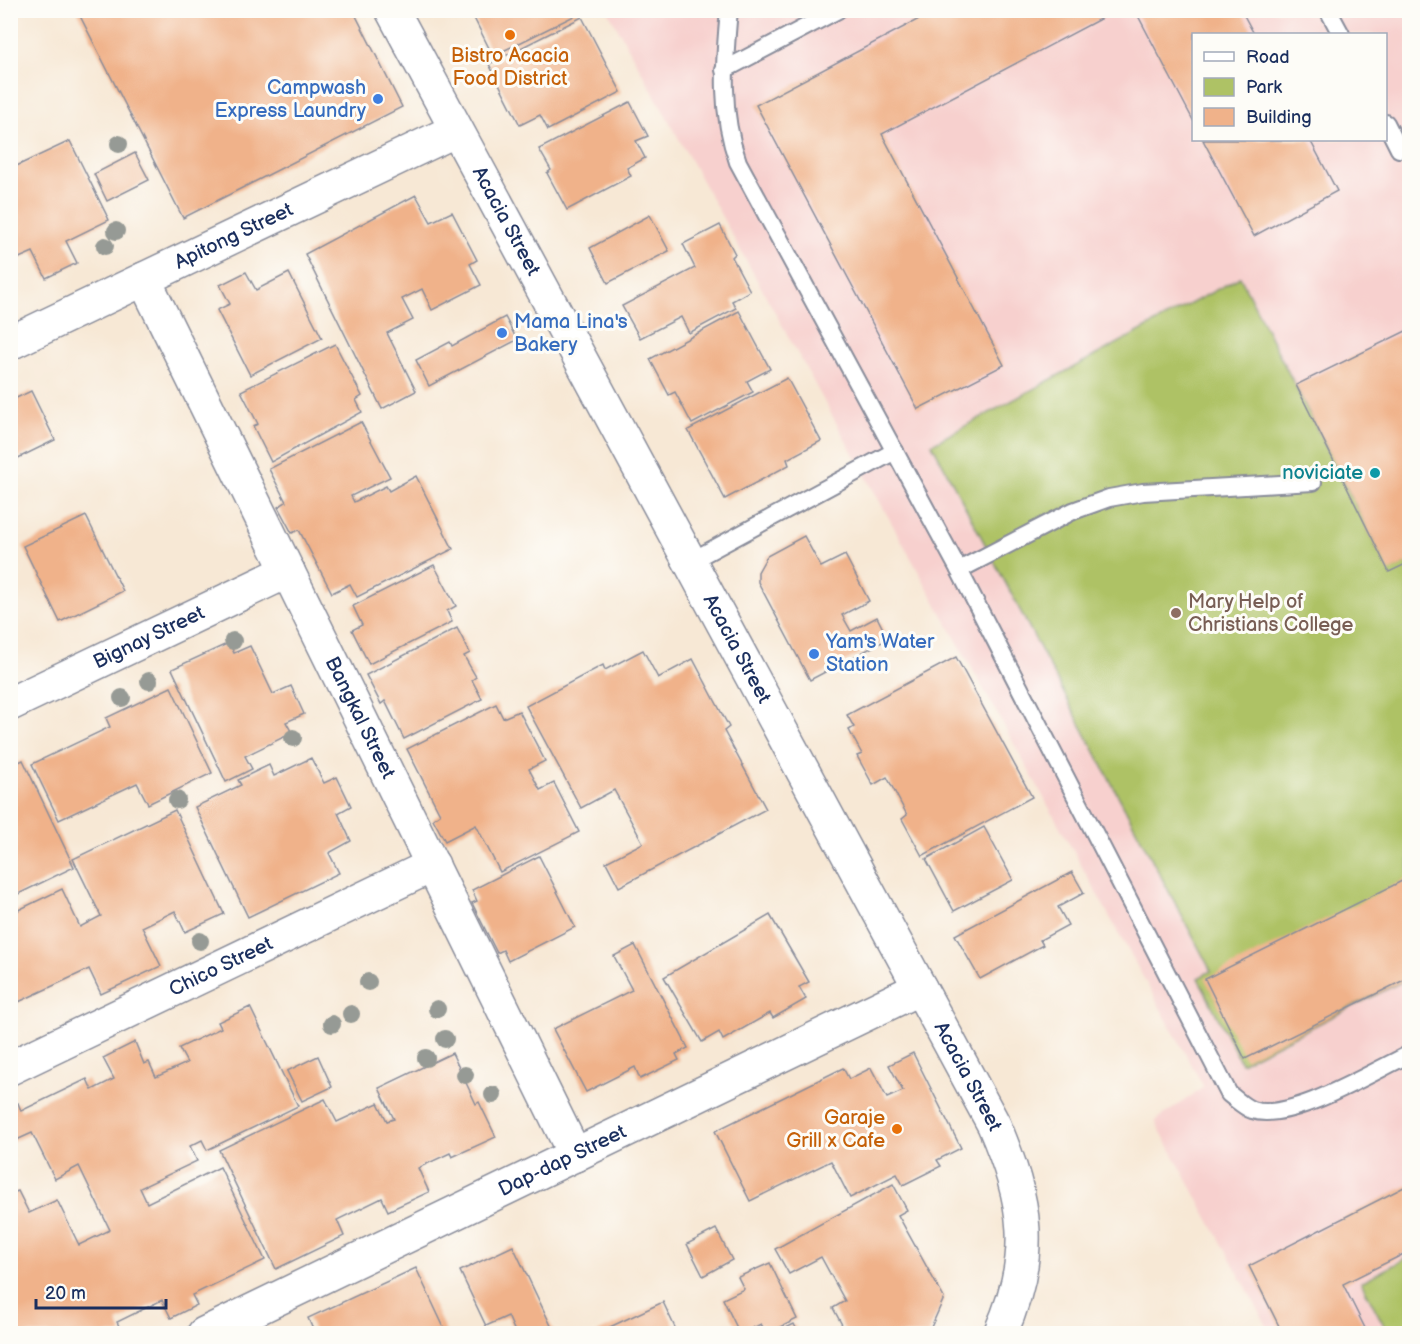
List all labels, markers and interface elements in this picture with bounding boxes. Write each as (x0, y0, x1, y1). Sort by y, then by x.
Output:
marker: Bistro Acacia Food District (503, 28, 517, 42)
legend (1192, 33, 1387, 141)
place label: Bistro Acacia Food District (451, 44, 569, 91)
text: Road (1246, 47, 1290, 68)
place label: Campwash Express Laundry (215, 76, 366, 123)
text: Park (1246, 77, 1282, 98)
marker: Campwash Express Laundry (371, 92, 385, 106)
text: Building (1246, 107, 1312, 128)
street label: Acacia Street (467, 163, 545, 280)
street label: Apitong Street (171, 198, 297, 275)
place label: Mama Lina's Bakery (514, 310, 628, 357)
marker: Mama Lina's Bakery (495, 326, 509, 340)
place label: noviciate (1282, 461, 1363, 485)
marker: noviciate (1368, 466, 1382, 480)
street label: Acacia Street (698, 590, 776, 708)
place label: Mary Help of Christians College (1188, 590, 1354, 637)
street label: Bignay Street (89, 601, 208, 674)
marker: Mary Help of Christians College (1169, 606, 1183, 620)
place label: Yam's Water Station (825, 630, 935, 677)
marker: Yam's Water Station (807, 647, 821, 661)
street label: Bangkal Street (320, 653, 400, 783)
street label: Chico Street (165, 932, 277, 1002)
street label: Acacia Street (929, 1018, 1007, 1134)
place label: Garaje Grill x Cafe (786, 1106, 885, 1153)
street label: Dap-dap Street (495, 1120, 630, 1202)
marker: Garaje Grill x Cafe (890, 1122, 904, 1136)
scale bar (36, 1272, 166, 1310)
text: 20 m (45, 1283, 86, 1304)

